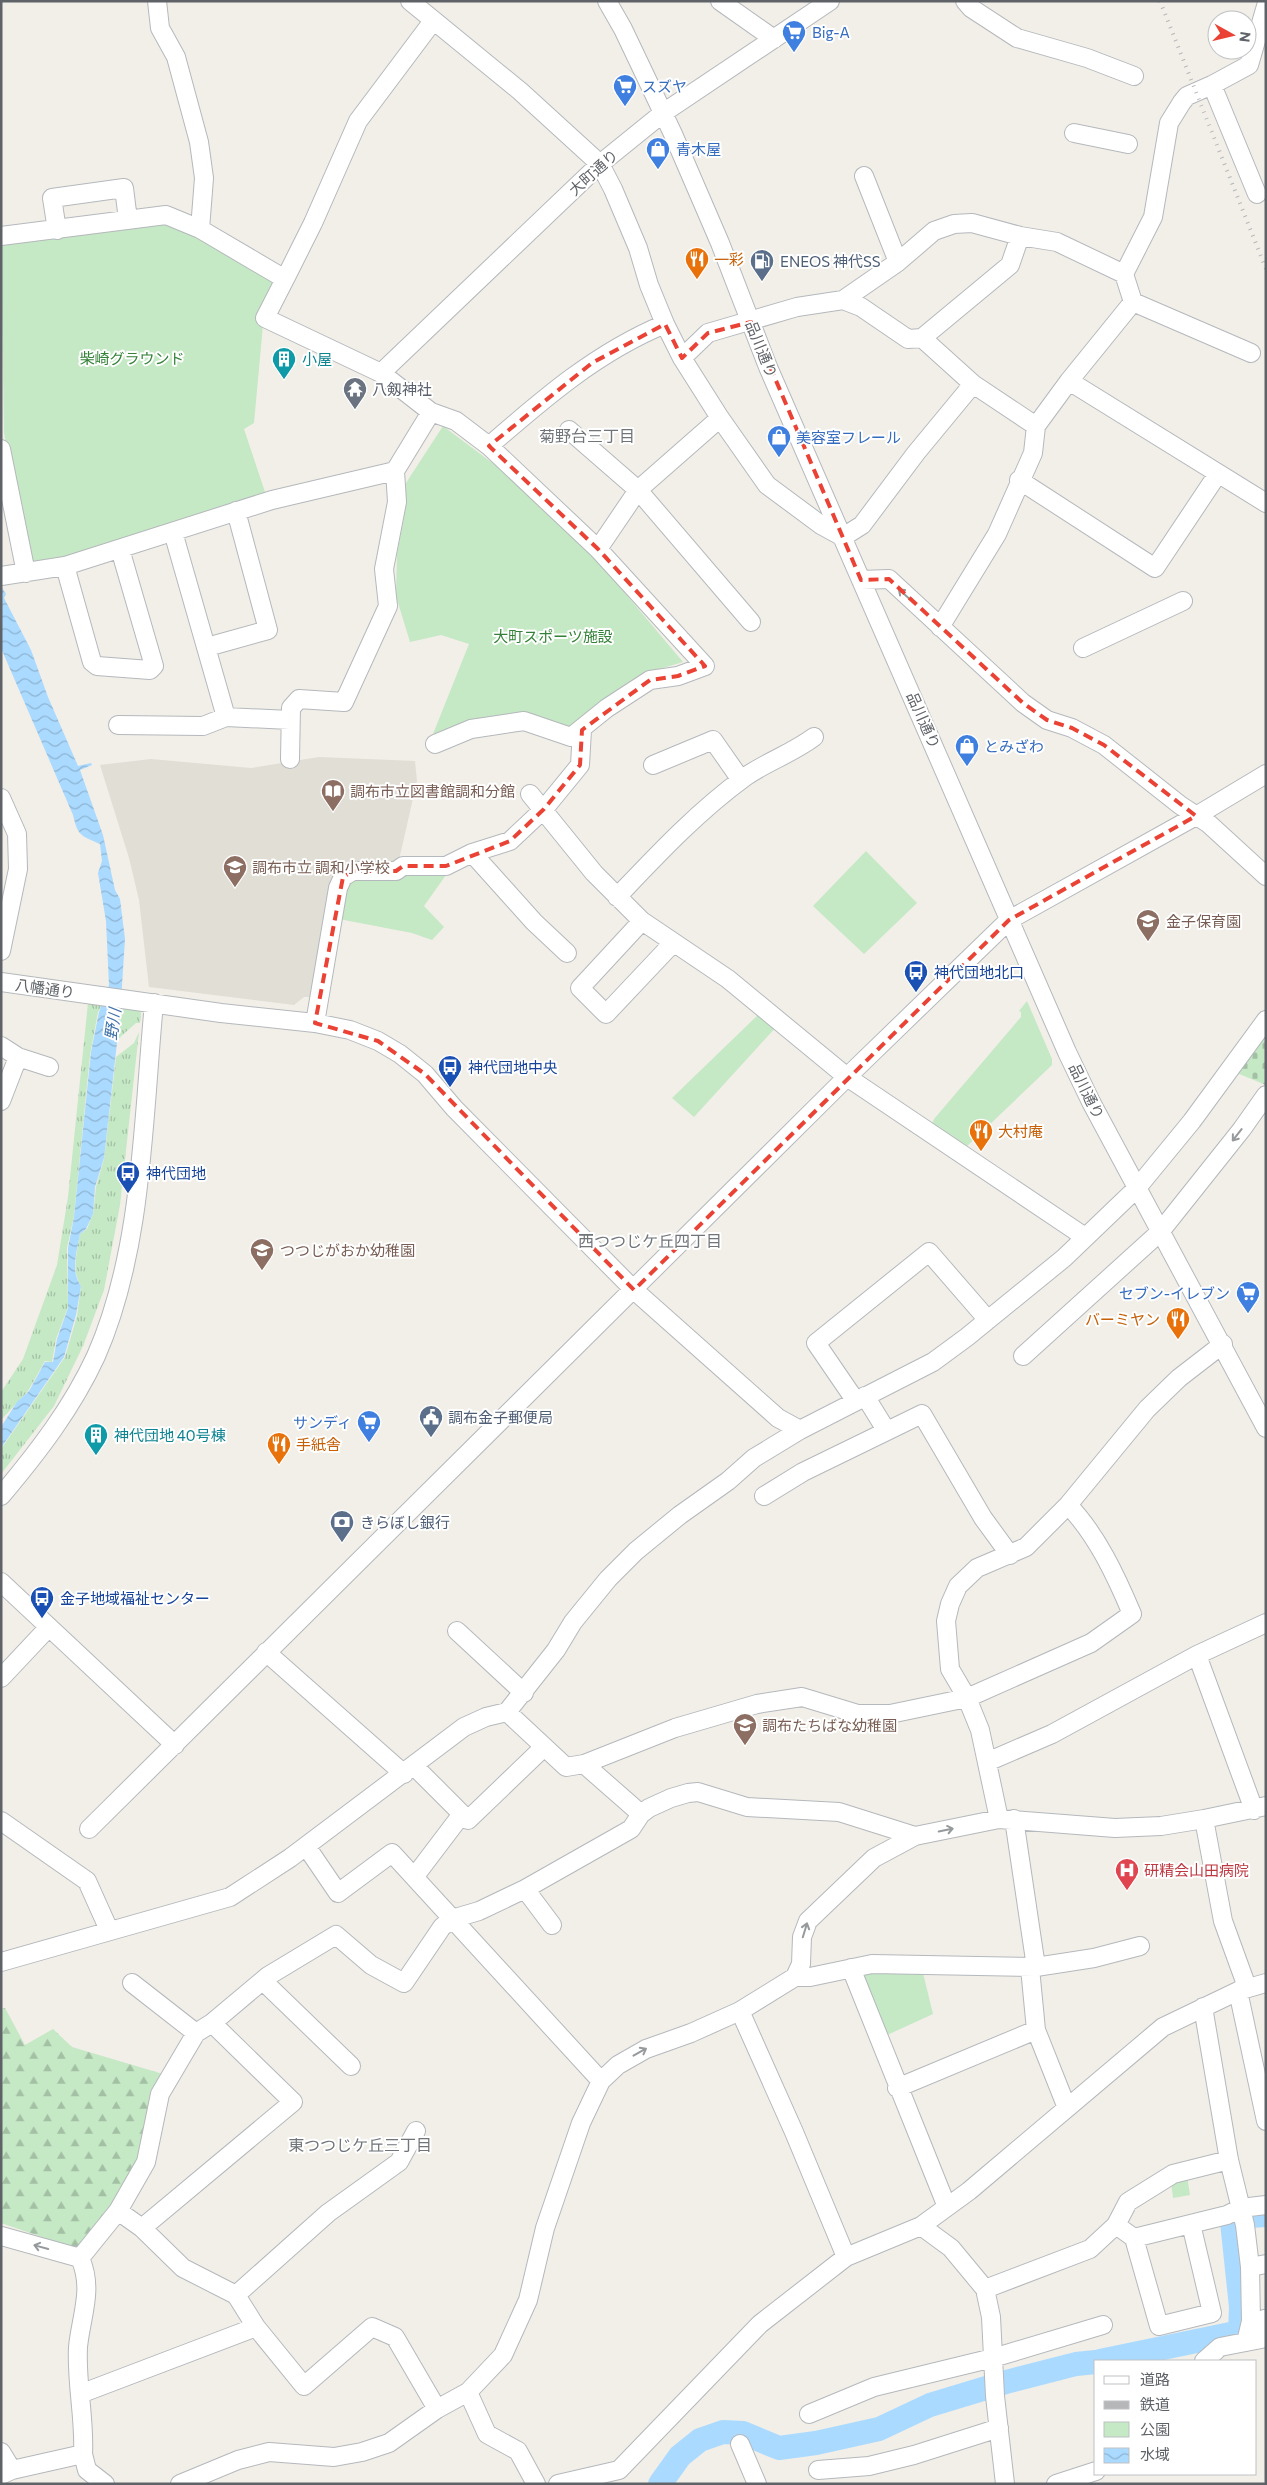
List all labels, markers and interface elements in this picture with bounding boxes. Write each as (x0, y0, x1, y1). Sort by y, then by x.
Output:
north arrow (1207, 10, 1257, 60)
supermarket icon: Big-A (781, 19, 807, 53)
place label: Big-A (812, 23, 850, 41)
text: N (1236, 30, 1255, 43)
supermarket icon: スズヤ (612, 73, 638, 107)
place label: スズヤ (642, 77, 687, 95)
shop icon: 青木屋 (645, 136, 671, 170)
place label: 青木屋 (676, 140, 721, 158)
street label: 大町通り (565, 145, 621, 199)
restaurant icon: 一彩 (684, 246, 710, 280)
fuel station icon: ENEOS 神代SS (749, 248, 775, 282)
place label: 一彩 (714, 250, 744, 268)
place label: ENEOS 神代SS (780, 252, 881, 270)
street label: 品川通り (742, 318, 782, 380)
building icon: 小屋 (271, 346, 297, 380)
park label: 柴崎グラウンド (79, 349, 185, 367)
place label: 小屋 (302, 350, 332, 368)
temple icon: 八剱神社 (342, 376, 368, 410)
place label: 八剱神社 (372, 380, 432, 398)
shop icon: 美容室フレール (766, 424, 792, 458)
district label: 菊野台三丁目 (539, 426, 635, 445)
place label: 美容室フレール (796, 428, 901, 446)
one-way arrow (898, 588, 911, 600)
park label: 大町スポーツ施設 (493, 627, 613, 645)
street label: 品川通り (904, 689, 944, 751)
shop icon: とみざわ (954, 733, 980, 767)
place label: とみざわ (984, 737, 1044, 755)
library icon: 調布市立図書館調和分館 (320, 778, 346, 812)
place label: 調布市立図書館調和分館 (350, 782, 515, 800)
school or university icon: 調布市立 調和小学校 (222, 854, 248, 888)
place label: 調布市立 調和小学校 (252, 858, 390, 876)
school or university icon: 金子保育園 (1135, 908, 1161, 942)
place label: 金子保育園 (1166, 912, 1241, 930)
bus stop icon: 神代団地北口 (903, 959, 929, 993)
place label: 神代団地北口 (934, 963, 1024, 981)
street label: 八幡通り (14, 975, 76, 1001)
water label: 野川 (100, 1005, 124, 1041)
bus stop icon: 神代団地中央 (437, 1054, 463, 1088)
place label: 神代団地中央 (468, 1058, 558, 1076)
street label: 品川通り (1066, 1060, 1108, 1122)
restaurant icon: 大村庵 (968, 1118, 994, 1152)
place label: 大村庵 (998, 1122, 1043, 1140)
one-way arrow (1232, 1128, 1243, 1141)
bus stop icon: 神代団地 (115, 1160, 141, 1194)
place label: 神代団地 (146, 1164, 206, 1182)
district label: 西つつじケ丘四丁目 (578, 1231, 722, 1250)
school or university icon: つつじがおか幼稚園 (249, 1237, 275, 1271)
place label: つつじがおか幼稚園 (280, 1241, 415, 1259)
supermarket icon: セブン-イレブン (1235, 1280, 1261, 1314)
place label: セブン-イレブン (1119, 1284, 1230, 1302)
restaurant icon: バーミヤン (1165, 1306, 1191, 1340)
place label: バーミヤン (1085, 1310, 1160, 1328)
public building icon: 調布金子郵便局 (418, 1404, 444, 1438)
place label: 調布金子郵便局 (448, 1408, 553, 1426)
supermarket icon: サンディ (356, 1409, 382, 1443)
place label: サンディ (293, 1413, 352, 1431)
building icon: 神代団地 40号棟 (83, 1422, 109, 1456)
place label: 神代団地 40号棟 (114, 1426, 226, 1444)
restaurant icon: 手紙舎 (266, 1431, 292, 1465)
place label: 手紙舎 (296, 1435, 341, 1453)
bank icon: きらぼし銀行 (329, 1509, 355, 1543)
place label: きらぼし銀行 (360, 1513, 450, 1531)
bus stop icon: 金子地域福祉センター (29, 1585, 55, 1619)
place label: 金子地域福祉センター (60, 1589, 210, 1607)
school or university icon: 調布たちばな幼稚園 (732, 1712, 758, 1746)
place label: 調布たちばな幼稚園 (762, 1716, 897, 1734)
one-way arrow (938, 1824, 954, 1834)
hospital icon: 研精会山田病院 (1114, 1857, 1140, 1891)
place label: 研精会山田病院 (1144, 1861, 1249, 1879)
one-way arrow (800, 1922, 810, 1938)
one-way arrow (632, 2047, 646, 2057)
district label: 東つつじケ丘三丁目 (288, 2135, 432, 2154)
one-way arrow (33, 2242, 49, 2251)
legend (1094, 2360, 1257, 2475)
text: 道路 (1140, 2370, 1170, 2388)
text: 鉄道 (1140, 2395, 1170, 2413)
text: 公園 (1140, 2420, 1170, 2438)
text: 水域 (1140, 2445, 1170, 2463)

